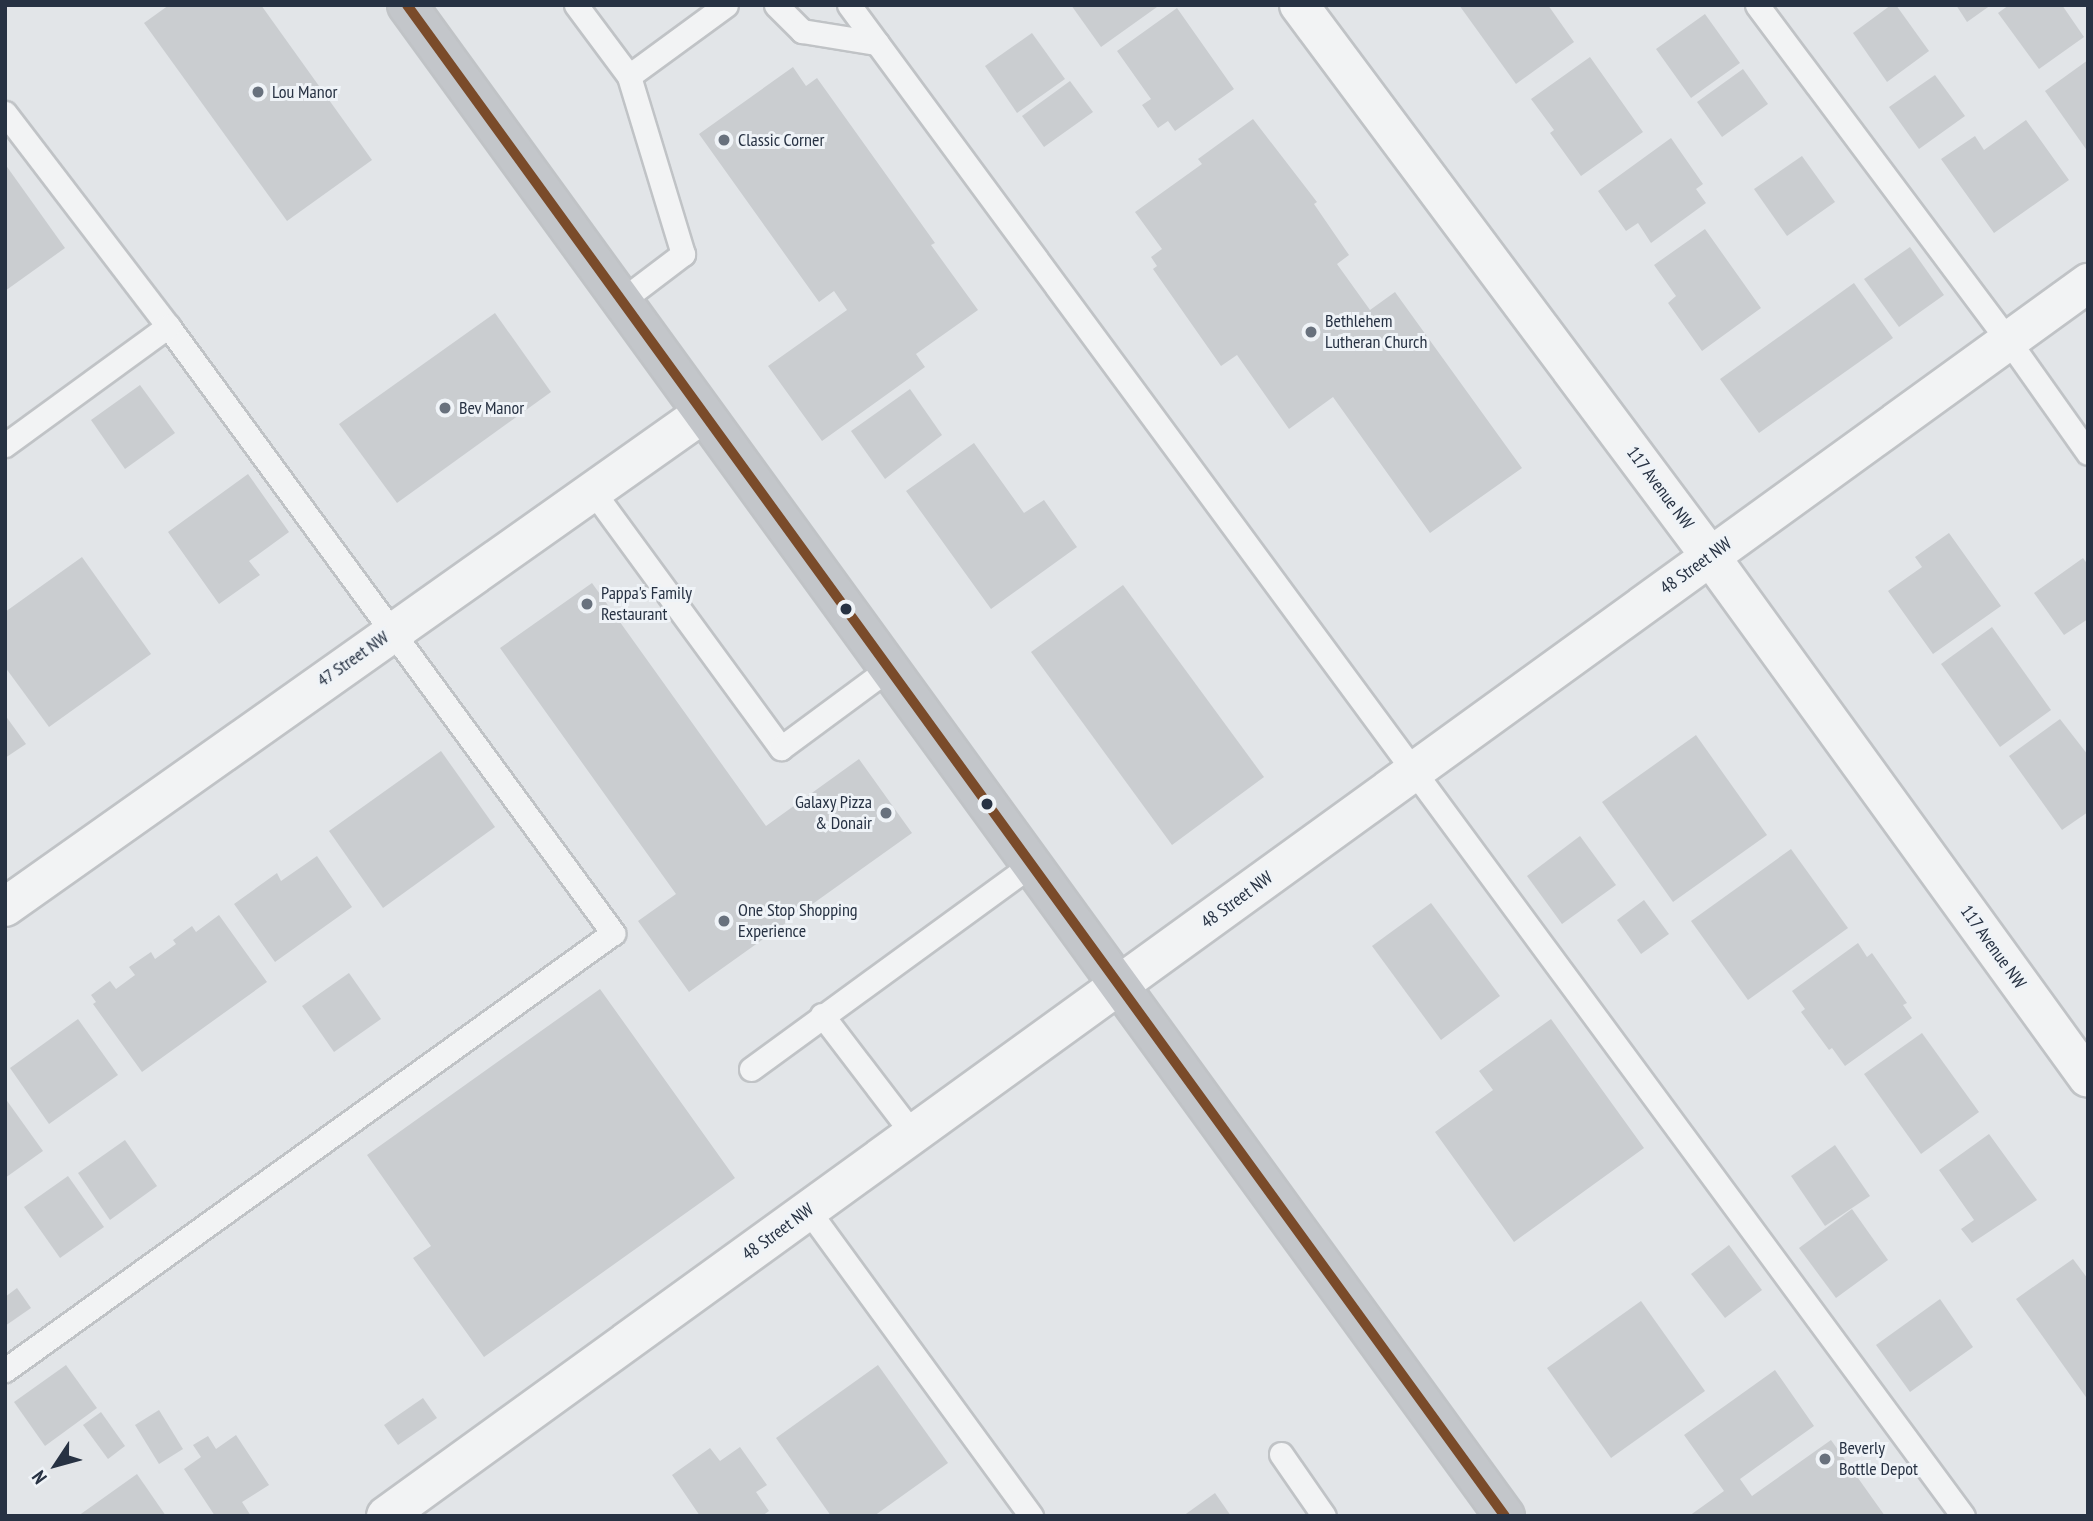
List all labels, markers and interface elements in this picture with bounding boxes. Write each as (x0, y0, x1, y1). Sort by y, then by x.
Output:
place label: Lou Manor (272, 81, 337, 103)
marker: Lou Manor (250, 84, 266, 100)
place label: Classic Corner (738, 129, 825, 151)
marker: Classic Corner (716, 132, 732, 148)
place label: Bethlehem Lutheran Church (1325, 311, 1427, 354)
marker: Bethlehem Lutheran Church (1303, 324, 1319, 340)
place label: Bev Manor (459, 397, 525, 419)
marker: Bev Manor (437, 400, 453, 416)
street label: 117 Avenue NW (1622, 442, 1698, 534)
street label: 48 Street NW (1656, 533, 1736, 599)
place label: Pappa's Family Restaurant (601, 583, 692, 626)
marker: Pappa's Family Restaurant (579, 596, 595, 612)
unlabelled marker (839, 602, 853, 616)
street label: 47 Street NW (313, 626, 393, 692)
place label: Galaxy Pizza & Donair (794, 792, 872, 834)
unlabelled marker (980, 797, 994, 811)
marker: Galaxy Pizza & Donair (878, 805, 894, 821)
street label: 48 Street NW (1197, 867, 1277, 933)
place label: One Stop Shopping Experience (738, 900, 858, 942)
street label: 117 Avenue NW (1955, 901, 2031, 993)
marker: One Stop Shopping Experience (716, 913, 732, 929)
street label: 48 Street NW (738, 1199, 818, 1265)
north arrow (21, 1430, 91, 1500)
place label: Beverly Bottle Depot (1839, 1438, 1918, 1480)
marker: Beverly Bottle Depot (1817, 1451, 1833, 1467)
text: N (26, 1466, 52, 1489)

